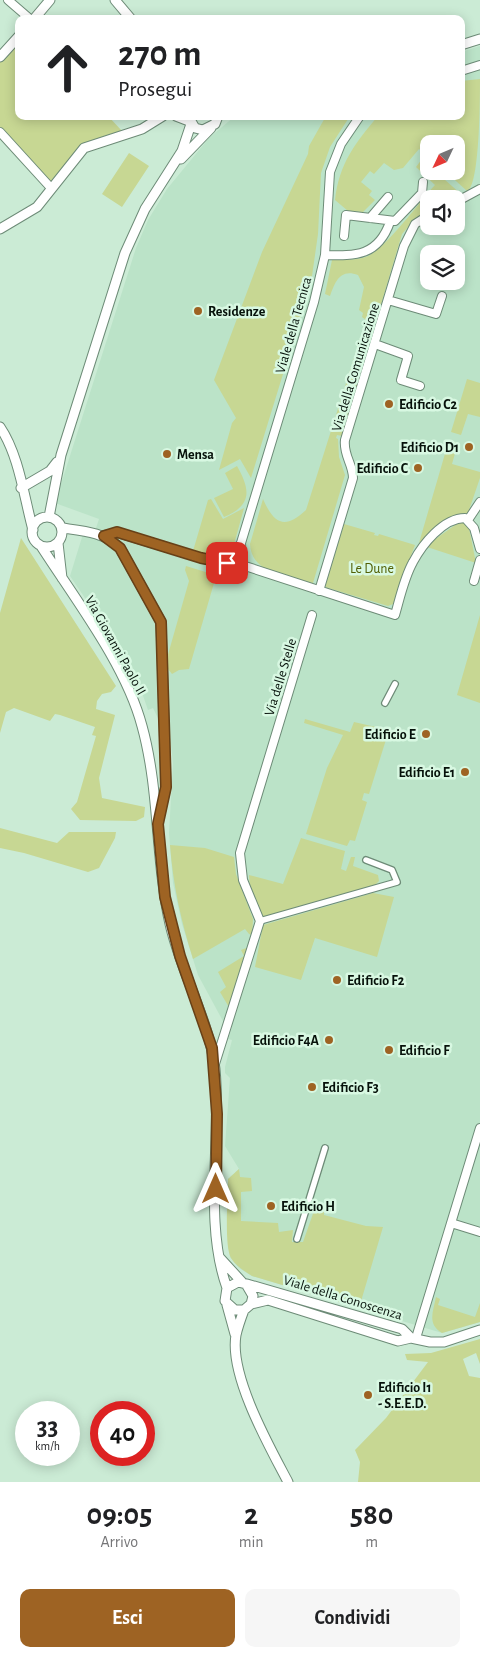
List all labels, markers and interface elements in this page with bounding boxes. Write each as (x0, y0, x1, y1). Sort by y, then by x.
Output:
icon: ahead (35, 35, 100, 100)
text: 270 m (118, 37, 201, 72)
text: Prosegui (118, 78, 192, 100)
north arrow (420, 135, 465, 180)
map controls (420, 135, 465, 290)
button: sound (420, 190, 465, 235)
button: layers (420, 245, 465, 290)
street label: Viale della Tecnica (274, 275, 315, 375)
street label: Via della Comunicazione (330, 302, 382, 433)
marker: Residenze (192, 305, 204, 317)
place label: Residenze (208, 305, 266, 319)
marker: Edificio C2 (383, 398, 395, 410)
place label: Edificio C2 (399, 398, 458, 412)
place label: Edificio D1 (400, 441, 459, 455)
marker: Edificio D1 (463, 441, 475, 453)
marker: Mensa (161, 448, 173, 460)
place label: Mensa (177, 448, 214, 462)
place label: Edificio C (356, 462, 409, 476)
marker: Edificio C (412, 462, 424, 474)
pin (206, 542, 248, 584)
icon: arrive (213, 549, 241, 577)
park label: Le Dune (350, 562, 394, 576)
street label: Via Giovanni Paolo II (82, 594, 148, 697)
street label: Via delle Stelle (263, 637, 299, 718)
place label: Edificio E (365, 728, 416, 742)
marker: Edificio E (420, 728, 432, 740)
place label: Edificio E1 (398, 766, 455, 780)
marker: Edificio E1 (459, 766, 471, 778)
marker: Edificio F2 (331, 974, 343, 986)
place label: Edificio F2 (347, 974, 405, 988)
place label: Edificio F4A (253, 1034, 320, 1048)
marker: Edificio F4A (323, 1034, 335, 1046)
marker: Edificio F (383, 1044, 395, 1056)
place label: Edificio F (399, 1044, 450, 1058)
marker: Edificio F3 (306, 1081, 318, 1093)
place label: Edificio F3 (322, 1081, 379, 1095)
position arrow (189, 1162, 241, 1214)
marker: Edificio H (265, 1200, 277, 1212)
place label: Edificio H (281, 1200, 335, 1214)
street label: Viale della Conoscenza (282, 1273, 404, 1323)
place label: Edificio I1 - S.E.E.D. (378, 1381, 432, 1411)
marker: Edificio I1 - S.E.E.D. (362, 1389, 374, 1401)
speed limit sign: 40 (90, 1401, 155, 1466)
text: 33 (37, 1415, 58, 1440)
text: km/h (35, 1440, 60, 1452)
text: 09:05 (87, 1500, 152, 1530)
text: 2 (244, 1500, 258, 1530)
text: 580 (350, 1500, 393, 1530)
text: Arrivo (100, 1534, 138, 1550)
text: min (239, 1534, 264, 1550)
text: m (365, 1534, 378, 1550)
button: Esci (20, 1589, 235, 1647)
button: Condividi (245, 1589, 460, 1647)

